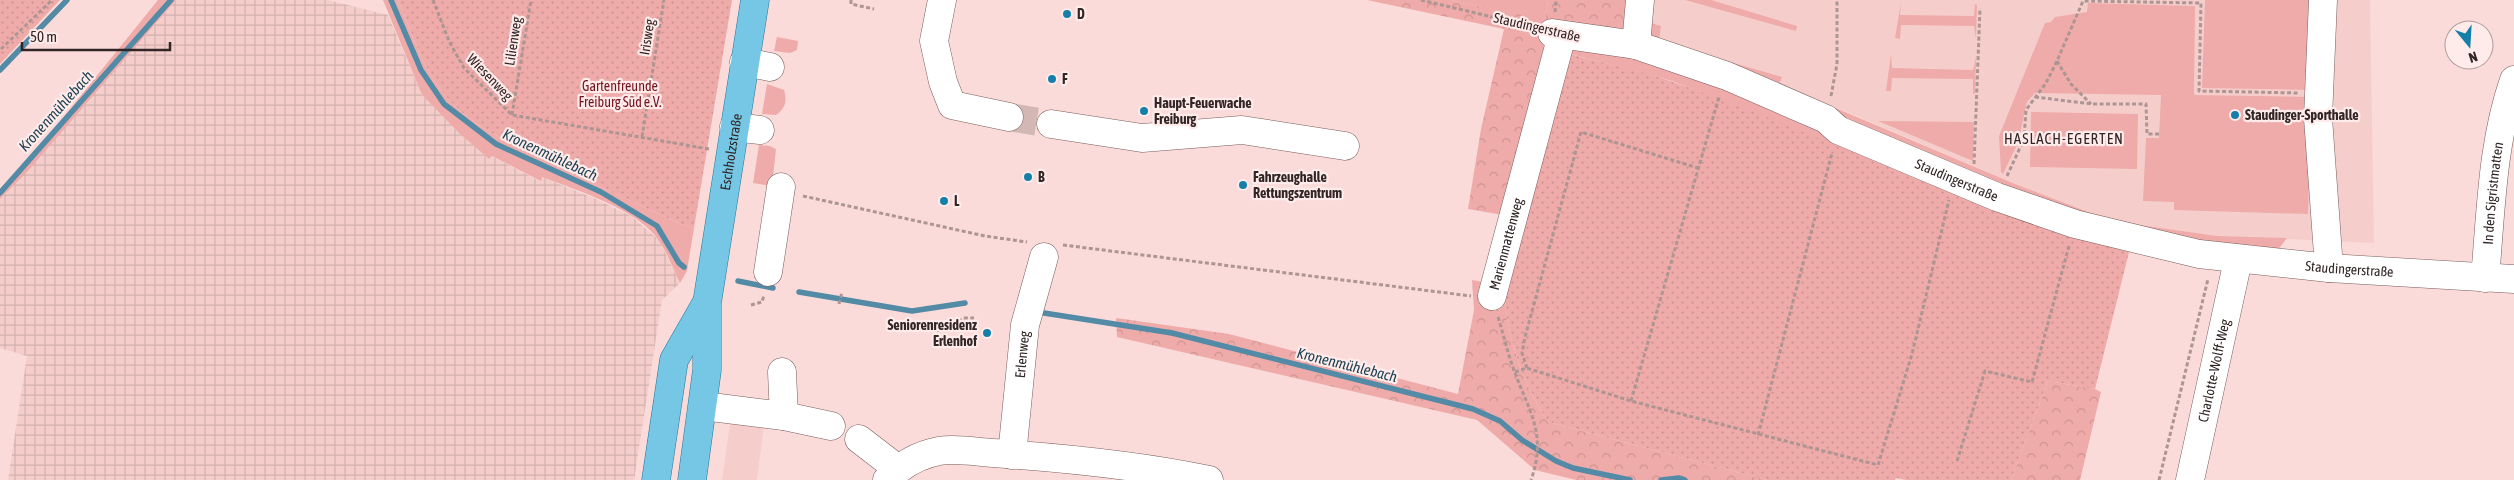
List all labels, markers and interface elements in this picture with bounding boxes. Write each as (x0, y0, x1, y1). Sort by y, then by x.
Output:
place label: D (1077, 6, 1085, 22)
marker: D (1061, 8, 1073, 20)
street label: Staudingerstraße (1492, 9, 1582, 45)
street label: Lilienweg (501, 15, 525, 67)
street label: Irisweg (636, 18, 658, 56)
scale bar (22, 20, 170, 52)
north arrow (2444, 20, 2494, 70)
text: 50 m (30, 28, 57, 45)
text: N (2467, 48, 2479, 66)
street label: Wiesenweg (464, 50, 516, 104)
water label: Kronenmühlebach (15, 67, 96, 154)
place label: F (1062, 71, 1068, 87)
marker: F (1046, 73, 1058, 85)
park label: Gartenfreunde Freiburg Süd e.V. (579, 78, 661, 110)
place label: Haupt-Feuerwache Freiburg (1154, 95, 1252, 127)
marker: Haupt-Feuerwache Freiburg (1138, 105, 1150, 117)
place label: Staudinger-Sporthalle (2245, 107, 2359, 123)
marker: Staudinger-Sporthalle (2229, 109, 2241, 121)
street label: Eschholzstraße (717, 112, 745, 191)
water label: Kronenmühlebach (500, 125, 600, 184)
district label: HASLACH-EGERTEN (2004, 130, 2124, 147)
street label: In den Sigristmatten (2480, 141, 2506, 245)
street label: Staudingerstraße (1913, 155, 2001, 205)
place label: B (1038, 169, 1045, 185)
place label: Fahrzeughalle Rettungszentrum (1253, 169, 1342, 201)
marker: B (1022, 171, 1034, 183)
marker: Fahrzeughalle Rettungszentrum (1237, 179, 1249, 191)
place label: L (954, 193, 960, 209)
marker: L (938, 195, 950, 207)
street label: Marienmattenweg (1486, 196, 1526, 292)
street label: Staudingerstraße (2304, 257, 2394, 280)
place label: Seniorenresidenz Erlenhof (887, 317, 977, 349)
street label: Charlotte-Wolff-Weg (2195, 318, 2233, 424)
marker: Seniorenresidenz Erlenhof (981, 327, 993, 339)
street label: Erlenweg (1012, 330, 1032, 379)
water label: Kronenmühlebach (1295, 344, 1399, 385)

